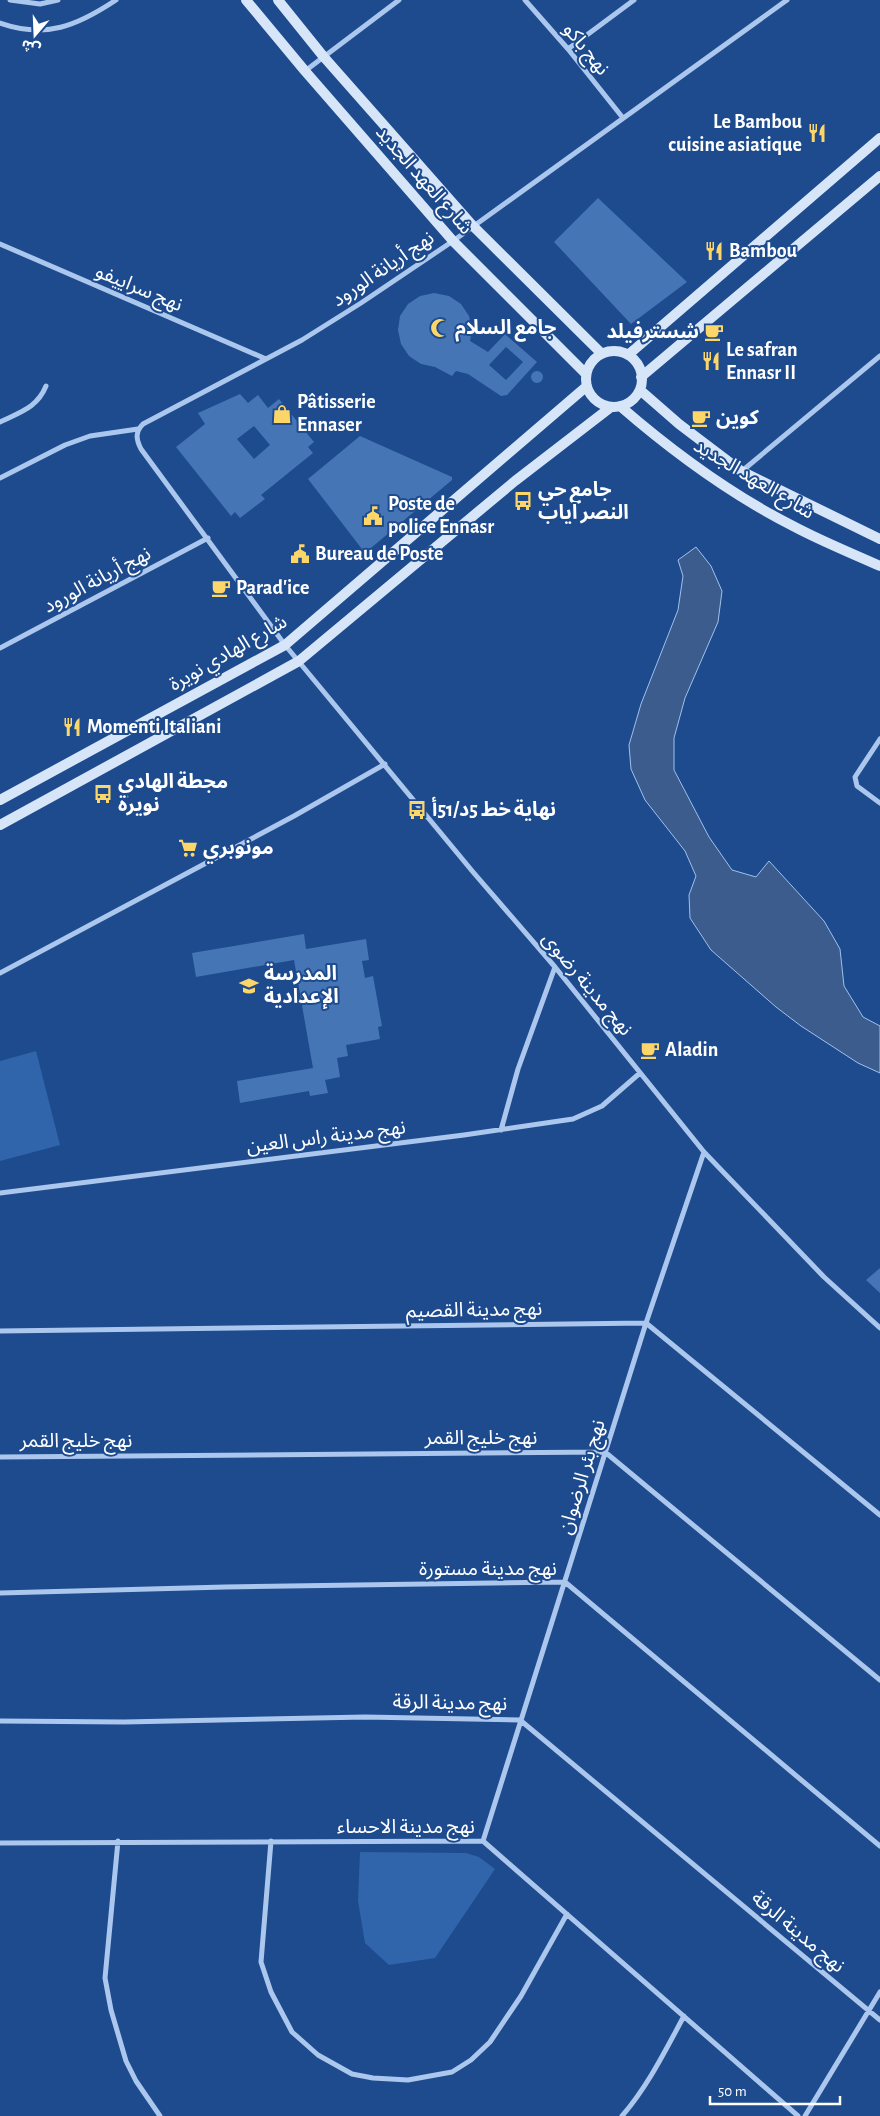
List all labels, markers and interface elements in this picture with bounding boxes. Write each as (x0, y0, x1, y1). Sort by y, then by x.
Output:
north arrow (10, 10, 60, 60)
street label: نهج باكو (556, 19, 613, 81)
text: ش (20, 37, 42, 56)
place label: Le Bambou cuisine asiatique (668, 112, 803, 155)
street label: شارع العهد الجديد (369, 122, 476, 241)
restaurant icon: Le Bambou cuisine asiatique (806, 122, 828, 144)
street label: نهج أريانة الورود (327, 225, 440, 314)
restaurant icon: Bambou (703, 240, 725, 262)
place label: Bambou (729, 241, 798, 261)
street label: نهج سراييفو (91, 261, 185, 319)
mosque icon: جامع السلام (429, 317, 451, 339)
place label: جامع السلام (455, 318, 557, 342)
place label: شسترفيلد (606, 321, 699, 343)
cafe icon: شسترفيلد (703, 321, 725, 343)
place label: Le safran Ennasr II (726, 340, 798, 383)
restaurant icon: Le safran Ennasr II (700, 350, 722, 372)
place label: Pâtisserie Ennaser (297, 392, 376, 435)
shop icon: Pâtisserie Ennaser (271, 403, 293, 425)
cafe icon: كوين (690, 407, 712, 429)
place label: كوين (716, 408, 760, 429)
street label: شارع العهد الجديد (688, 435, 818, 526)
place label: جامع حي النصر اياب (538, 480, 629, 524)
bus stop icon: جامع حي النصر اياب (512, 490, 534, 512)
place label: Poste de police Ennasr (388, 494, 494, 537)
public building icon: Poste de police Ennasr (362, 505, 384, 527)
street label: نهج أريانة الورود (39, 541, 156, 620)
public building icon: Bureau de Poste (289, 543, 311, 565)
place label: Bureau de Poste (315, 544, 443, 564)
cafe icon: Parad'ice (210, 577, 232, 599)
place label: Parad'ice (236, 578, 309, 598)
street label: شارع الهادي نويرة (166, 611, 293, 699)
restaurant icon: Momenti Italiani (61, 716, 83, 738)
place label: Momenti Italiani (87, 717, 221, 737)
place label: مجطة الهادي نويرة (118, 771, 228, 816)
bus stop icon: مجطة الهادي نويرة (92, 783, 114, 805)
place label: نهاية خط 5د/51أ (432, 796, 556, 821)
bus stop icon: نهاية خط 5د/51أ (406, 799, 428, 821)
supermarket icon: مونوبري (177, 837, 199, 859)
place label: مونوبري (203, 838, 274, 864)
street label: نهج مدينة رضوى (535, 928, 636, 1042)
place label: المدرسة الإعدادية (264, 963, 339, 1010)
school or university icon: المدرسة الإعدادية (238, 975, 260, 997)
cafe icon: Aladin (639, 1039, 661, 1061)
place label: Aladin (665, 1040, 718, 1060)
street label: نهج مدينة راس العين (245, 1117, 407, 1161)
street label: نهج مدينة القصيم (406, 1299, 542, 1325)
street label: نهج بئر الرضوان (555, 1417, 613, 1538)
street label: نهج خليج القمر (424, 1428, 537, 1452)
street label: نهج خليج القمر (19, 1431, 132, 1455)
street label: نهج مدينة مستورة (419, 1559, 557, 1583)
street label: نهج مدينة الرقة (392, 1692, 508, 1718)
street label: نهج مدينة الاحساء (337, 1817, 475, 1841)
street label: نهج مدينة الرقة (745, 1887, 848, 1980)
scale bar (710, 2074, 840, 2106)
text: 50 m (718, 2084, 747, 2099)

